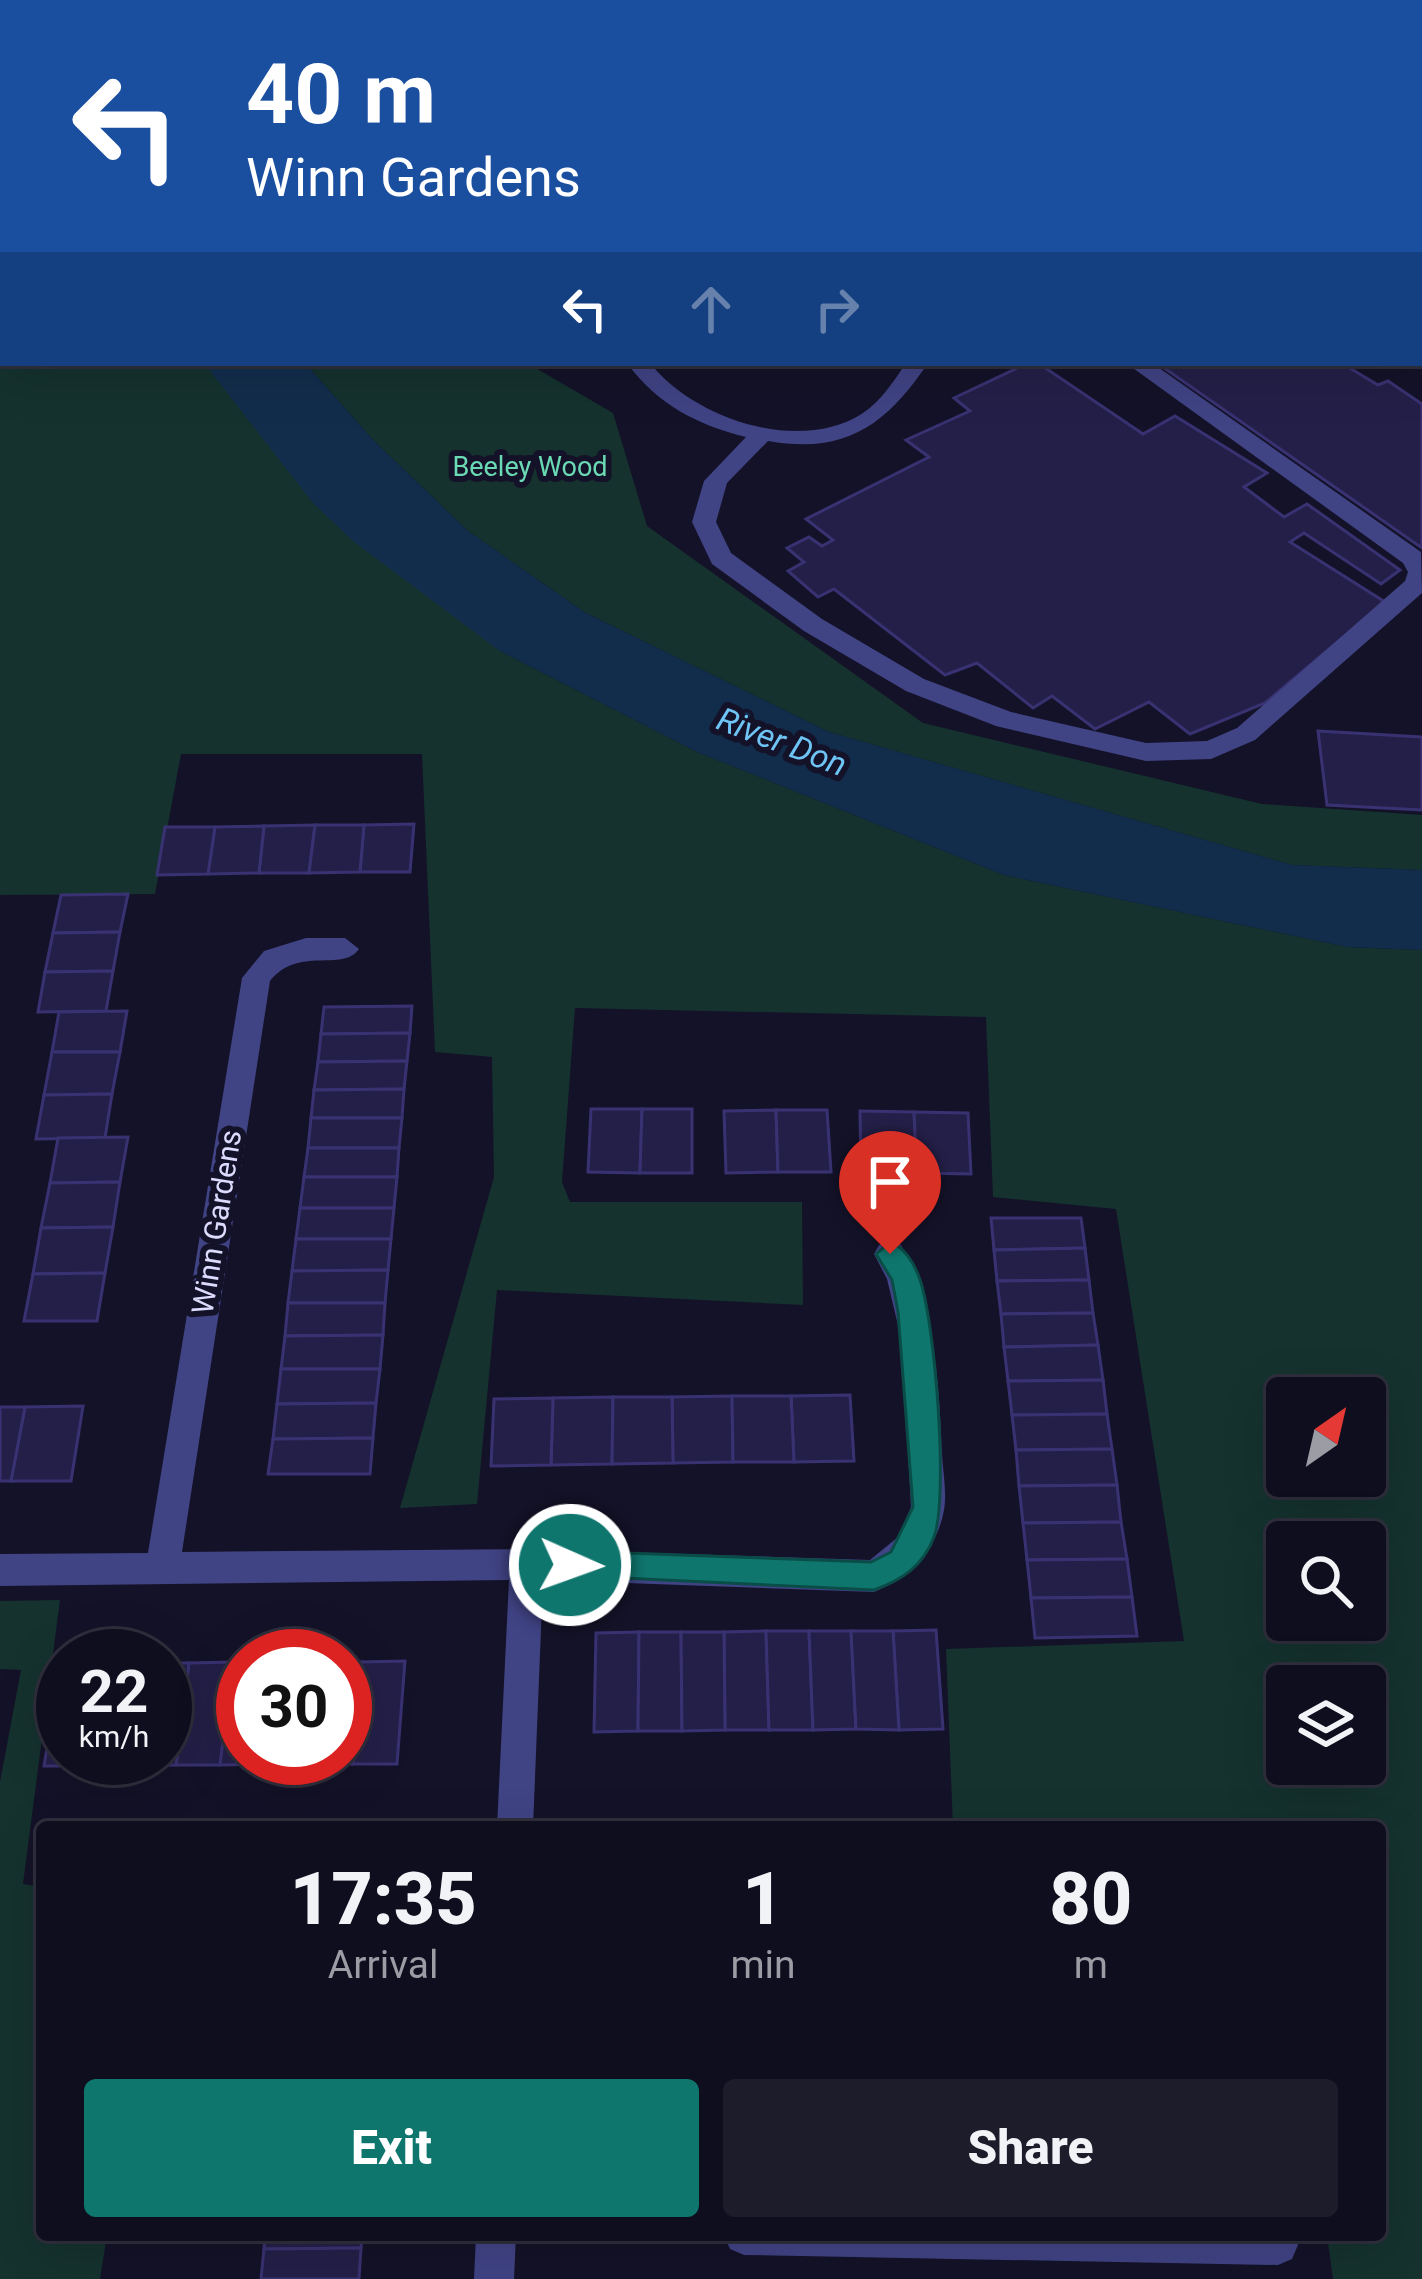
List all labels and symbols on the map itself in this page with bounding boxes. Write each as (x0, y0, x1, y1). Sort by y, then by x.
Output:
park label: Beeley Wood (452, 451, 608, 483)
water label: River Don (712, 699, 852, 784)
street label: Winn Gardens (185, 1127, 248, 1317)
pin (839, 1131, 941, 1254)
north arrow (1266, 1377, 1386, 1497)
position arrow (507, 1502, 633, 1628)
speed limit sign: 30 (216, 1629, 372, 1785)

